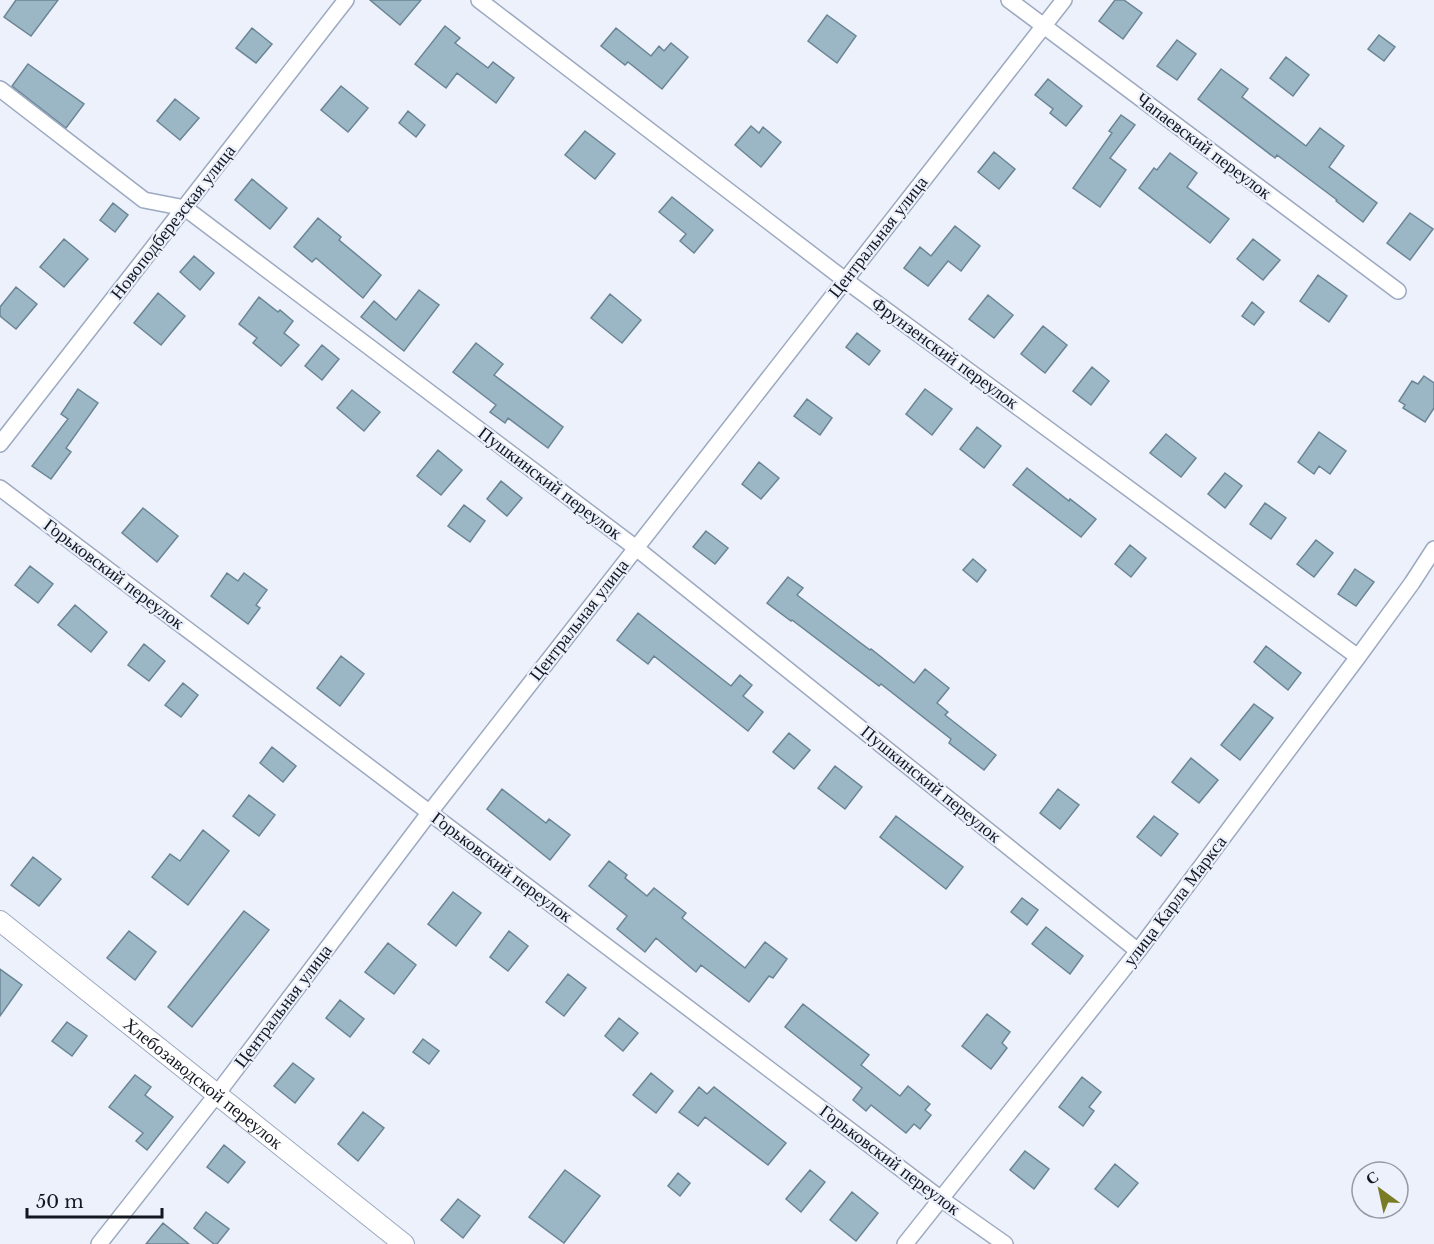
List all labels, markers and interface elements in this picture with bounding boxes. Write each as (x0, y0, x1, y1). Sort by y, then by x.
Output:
street label: Чапаевский переулок (1132, 88, 1276, 204)
street label: Новоподберезская улица (106, 140, 240, 304)
street label: Центральная улица (824, 172, 932, 302)
street label: Фрунзенский переулок (867, 292, 1023, 414)
street label: Пушкинский переулок (474, 422, 626, 544)
street label: Горьковский переулок (39, 514, 189, 634)
street label: Центральная улица (525, 555, 633, 685)
street label: Пушкинский переулок (856, 721, 1006, 848)
street label: Горьковский переулок (427, 807, 577, 927)
street label: улица Карла Маркса (1119, 831, 1231, 971)
street label: Центральная улица (230, 940, 336, 1072)
street label: Хлебозаводской переулок (119, 1013, 288, 1154)
street label: Горьковский переулок (815, 1100, 965, 1220)
north arrow (1350, 1160, 1410, 1220)
text: С (1362, 1166, 1382, 1189)
scale bar (27, 1181, 162, 1219)
text: 50 m (36, 1191, 84, 1213)

